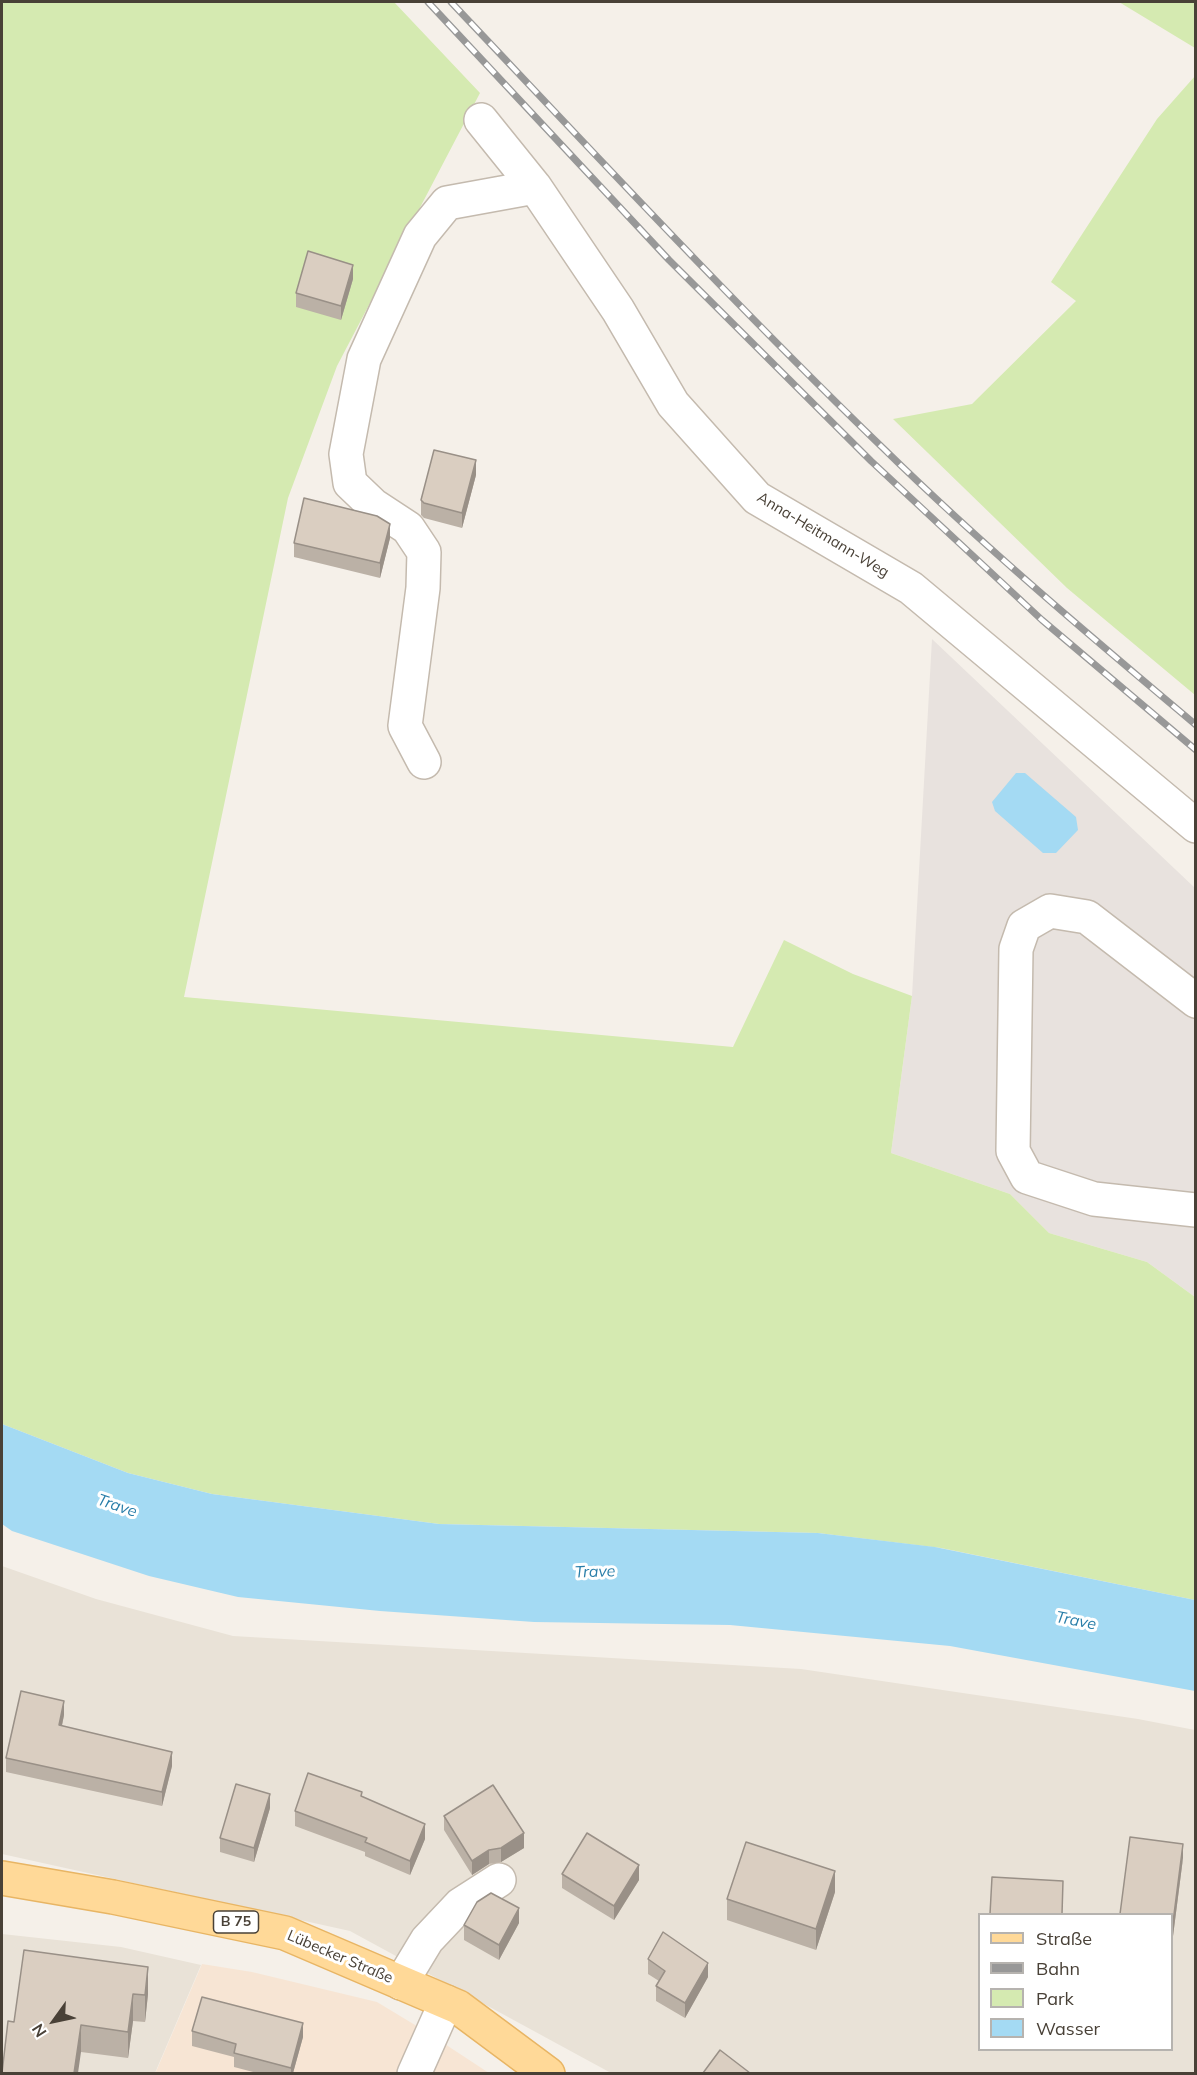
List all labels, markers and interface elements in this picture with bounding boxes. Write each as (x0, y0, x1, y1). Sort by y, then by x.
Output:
street label: Anna-Heitmann-Weg (754, 488, 892, 582)
water label: Trave (95, 1490, 139, 1522)
water label: Trave (574, 1562, 616, 1582)
water label: Trave (1054, 1608, 1098, 1634)
road number: B 75 (214, 1911, 258, 1933)
legend (978, 1913, 1173, 2051)
street label: Lübecker Straße (285, 1927, 395, 1987)
text: Straße (1036, 1927, 1092, 1950)
text: Bahn (1036, 1957, 1080, 1980)
text: Park (1036, 1987, 1074, 2010)
north arrow (24, 1991, 84, 2051)
text: Wasser (1036, 2017, 1100, 2040)
text: N (27, 2020, 51, 2041)

